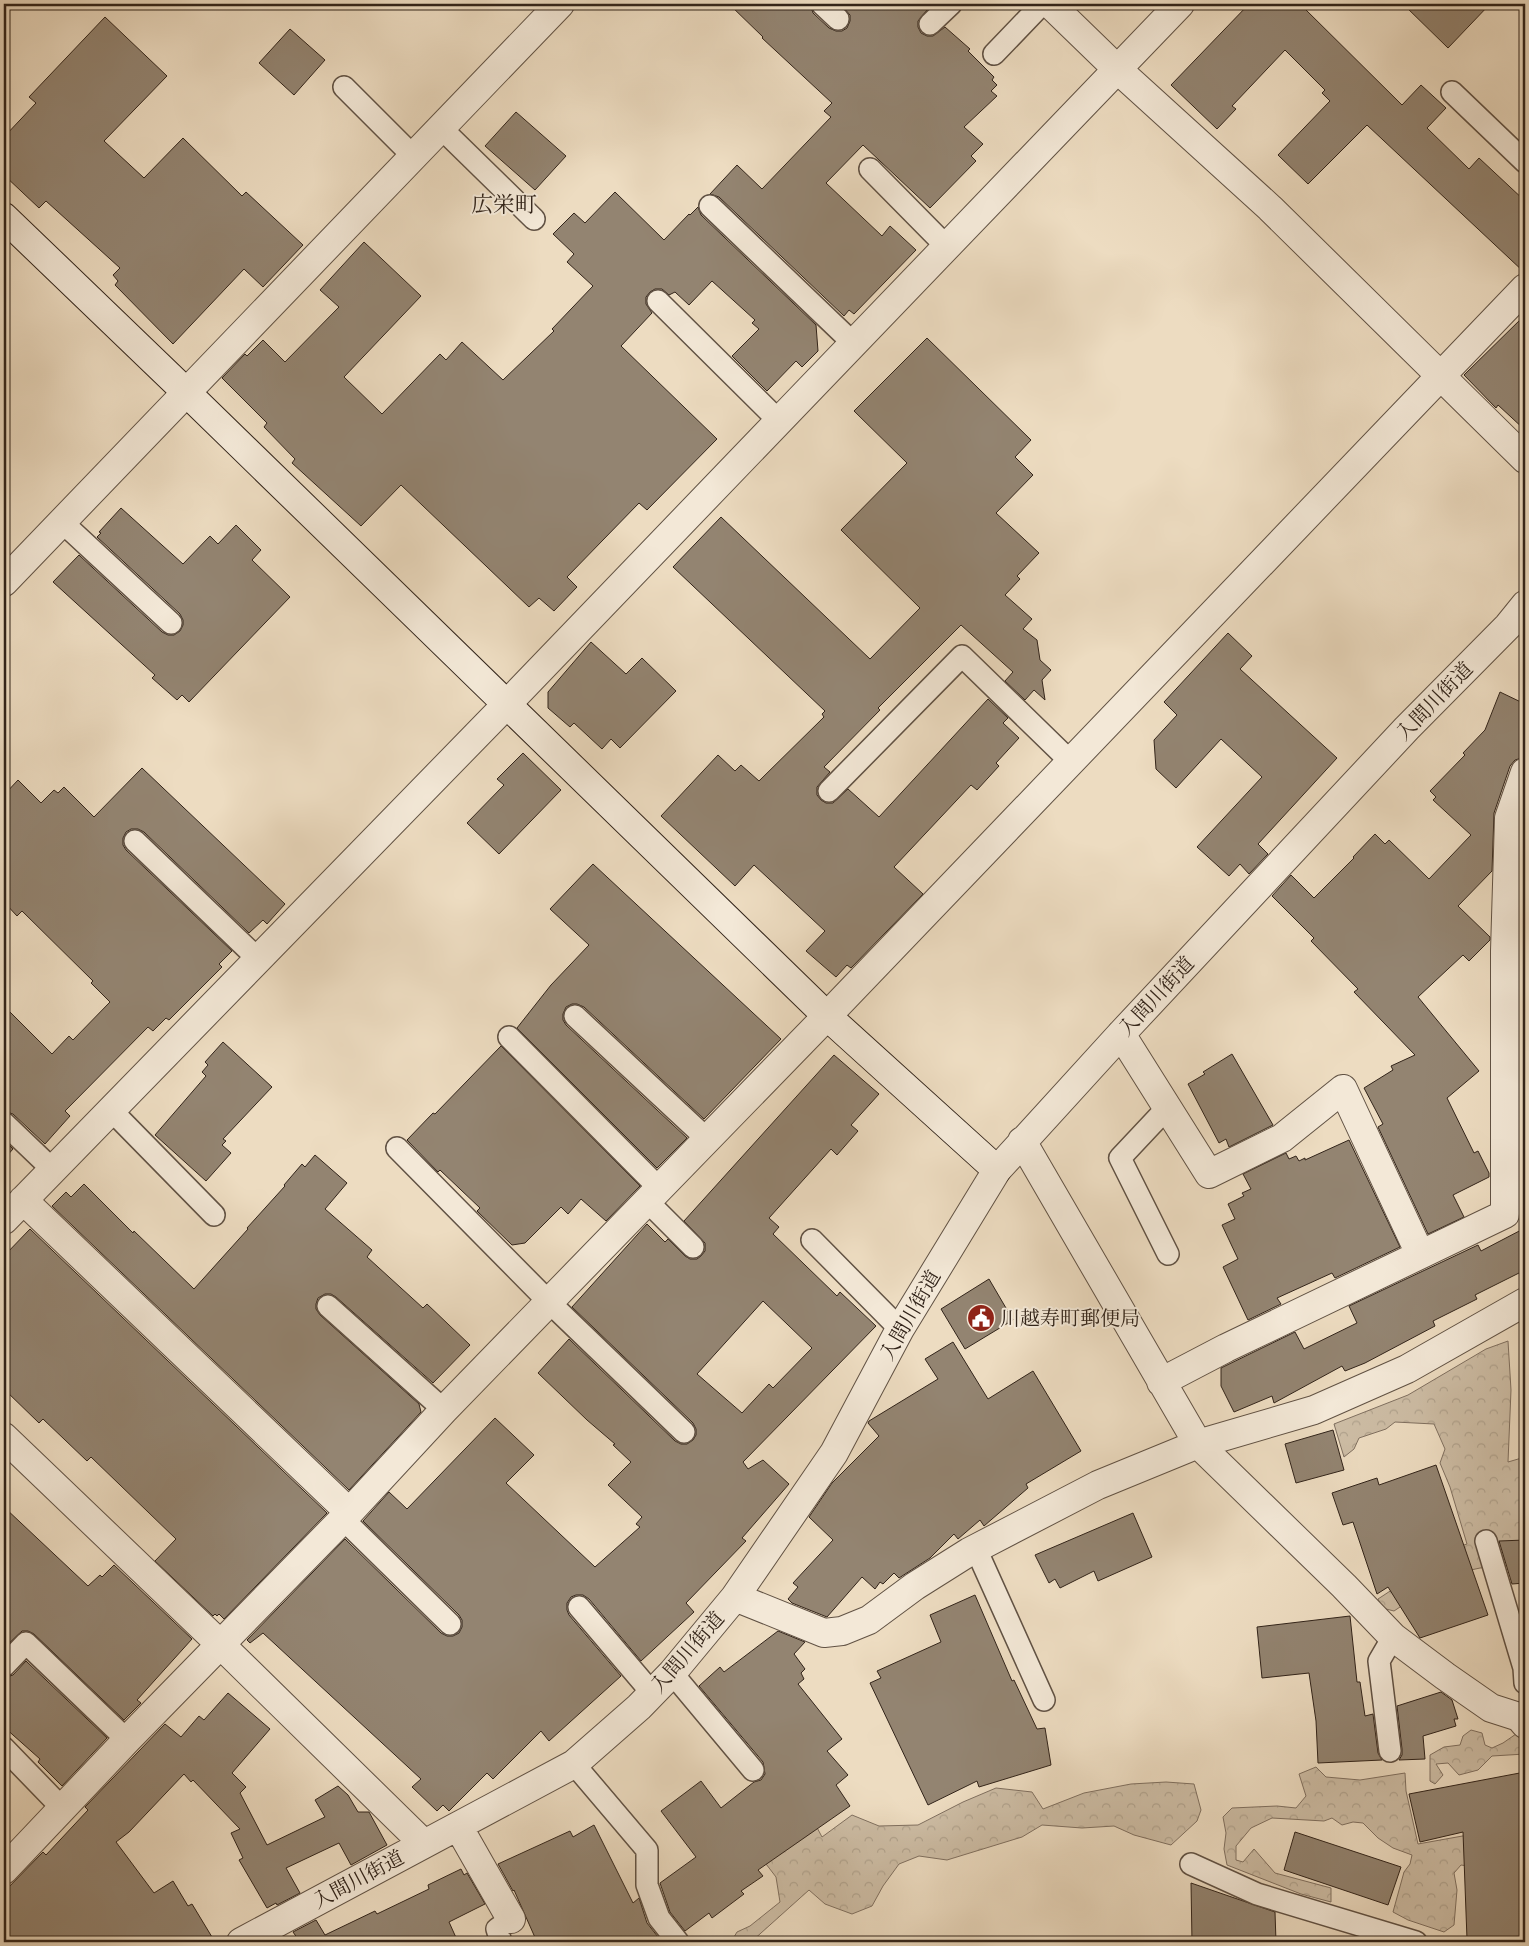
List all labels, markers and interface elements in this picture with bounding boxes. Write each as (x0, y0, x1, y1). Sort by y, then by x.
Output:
district label: 広栄町 (471, 193, 537, 217)
street label: 入間川街道 (1392, 658, 1477, 745)
street label: 入間川街道 (1115, 953, 1199, 1041)
street label: 入間川街道 (876, 1267, 945, 1364)
public building icon: 川越寿町郵便局 (966, 1303, 996, 1333)
place label: 川越寿町郵便局 (1000, 1307, 1140, 1330)
street label: 入間川街道 (647, 1608, 729, 1698)
street label: 入間川街道 (309, 1847, 408, 1913)

